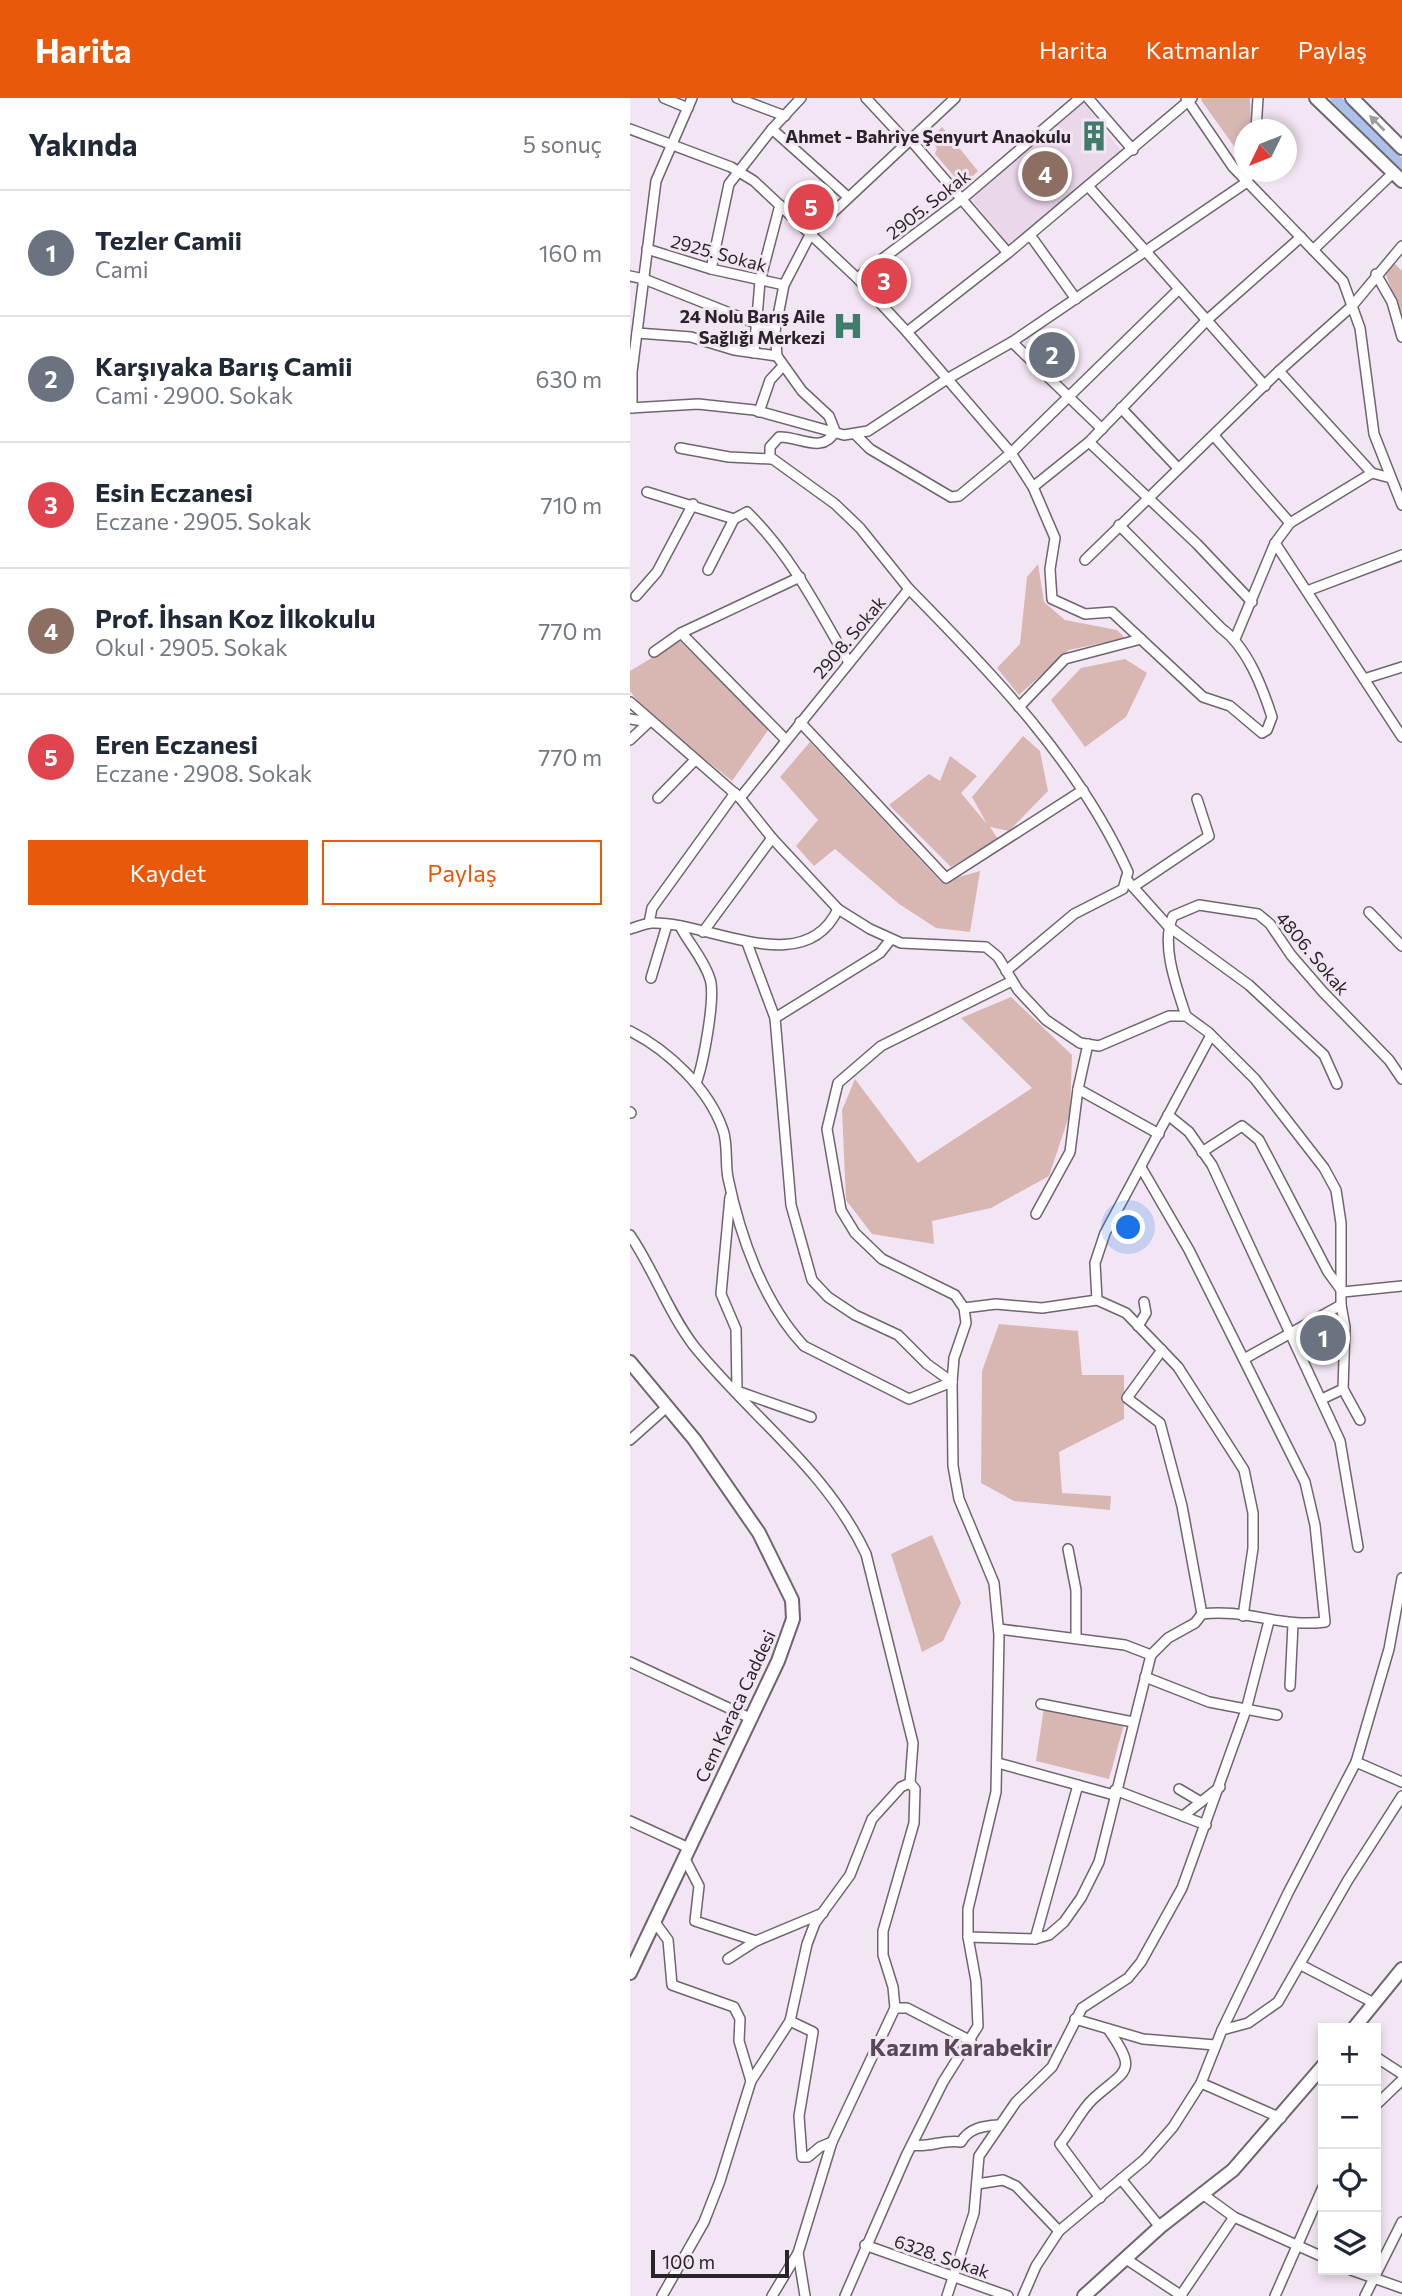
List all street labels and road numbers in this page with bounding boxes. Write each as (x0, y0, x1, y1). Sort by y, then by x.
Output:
street label: 2905. Sokak (882, 164, 975, 244)
street label: 2925. Sokak (668, 230, 770, 276)
street label: 2908. Sokak (808, 591, 890, 683)
street label: 4806. Sokak (1272, 907, 1354, 999)
street label: Cem Karaca Caddesi (690, 1626, 780, 1786)
street label: 6328. Sokak (891, 2229, 993, 2283)

